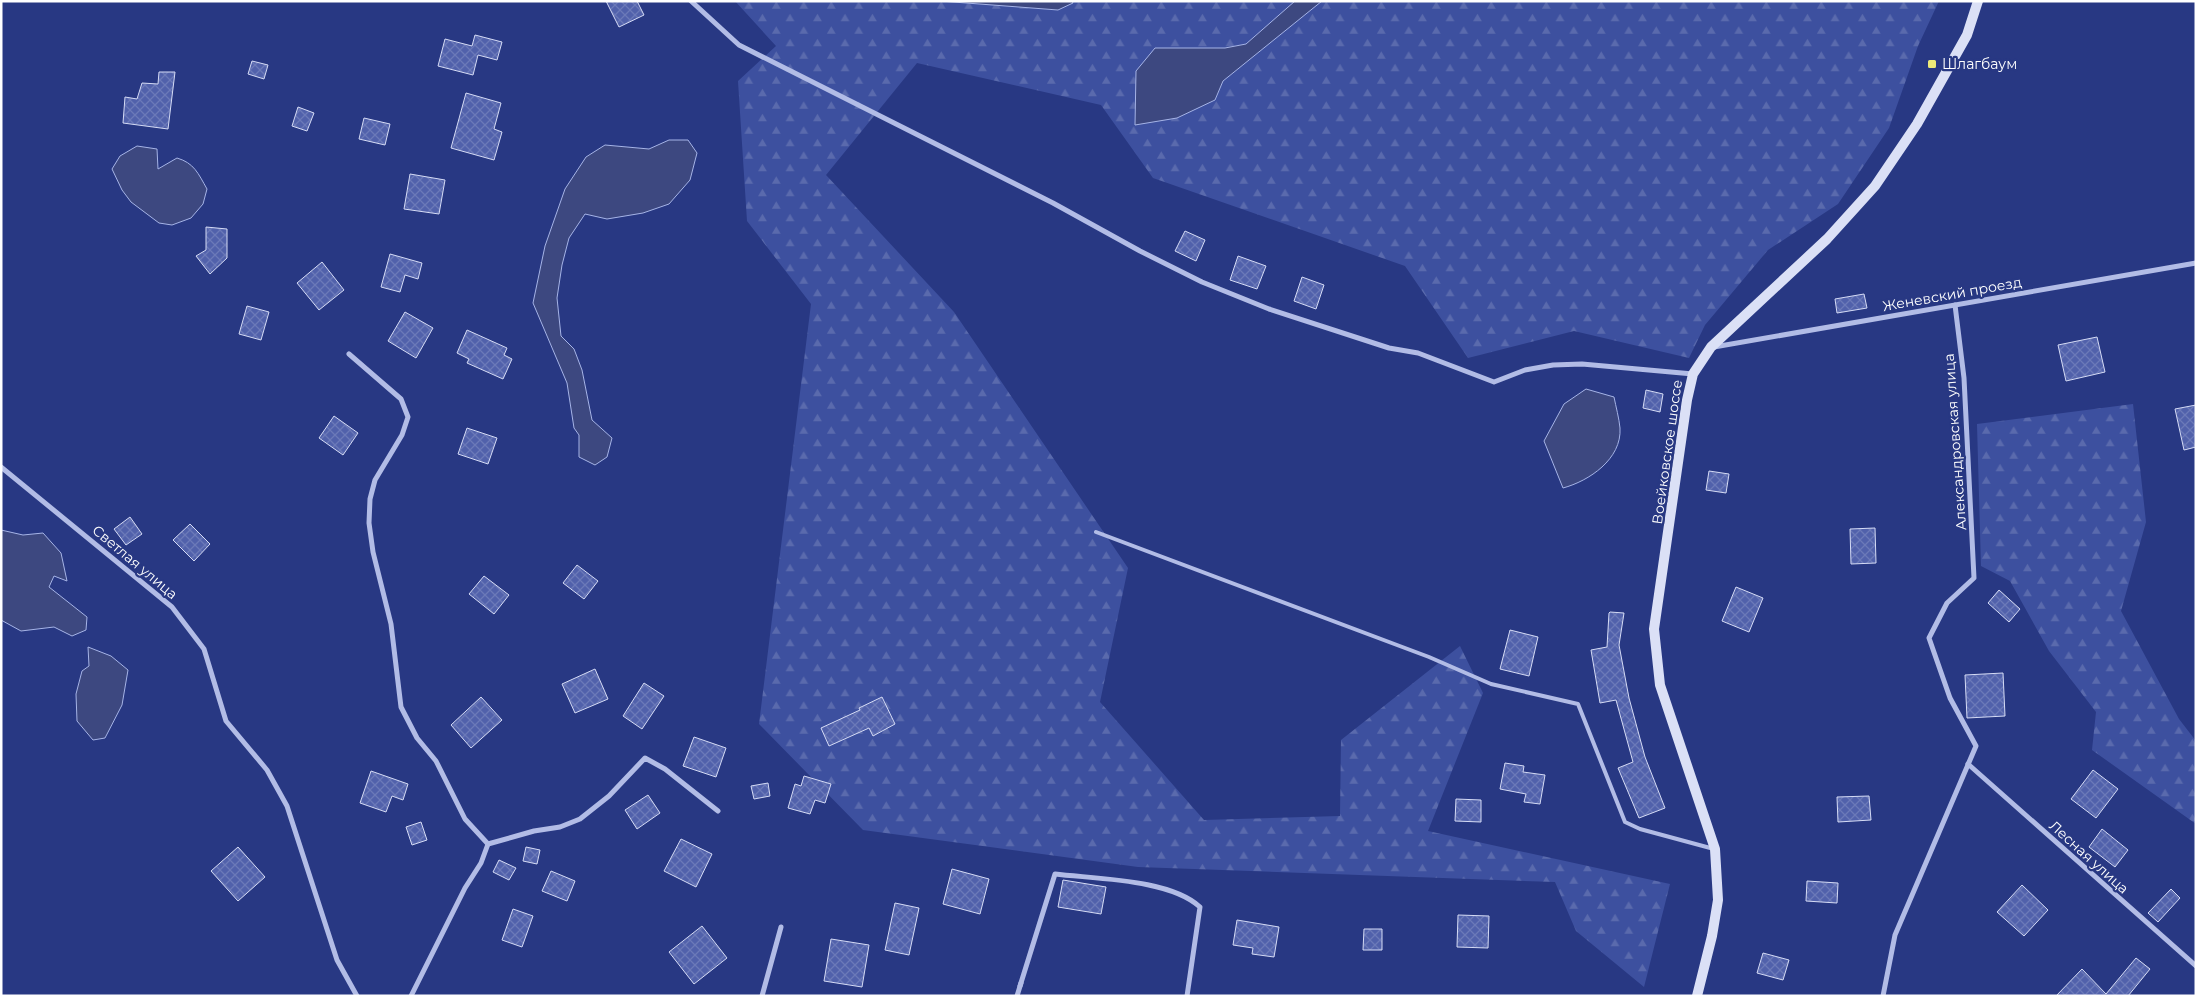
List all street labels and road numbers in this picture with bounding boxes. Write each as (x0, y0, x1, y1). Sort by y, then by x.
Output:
street label: Женевский проезд (1881, 273, 2023, 315)
street label: Александровская улица (1940, 353, 1970, 531)
street label: Воейковское шоссе (1648, 378, 1686, 526)
street label: Светлая улица (89, 521, 181, 603)
street label: Лесная улица (2045, 817, 2133, 897)

